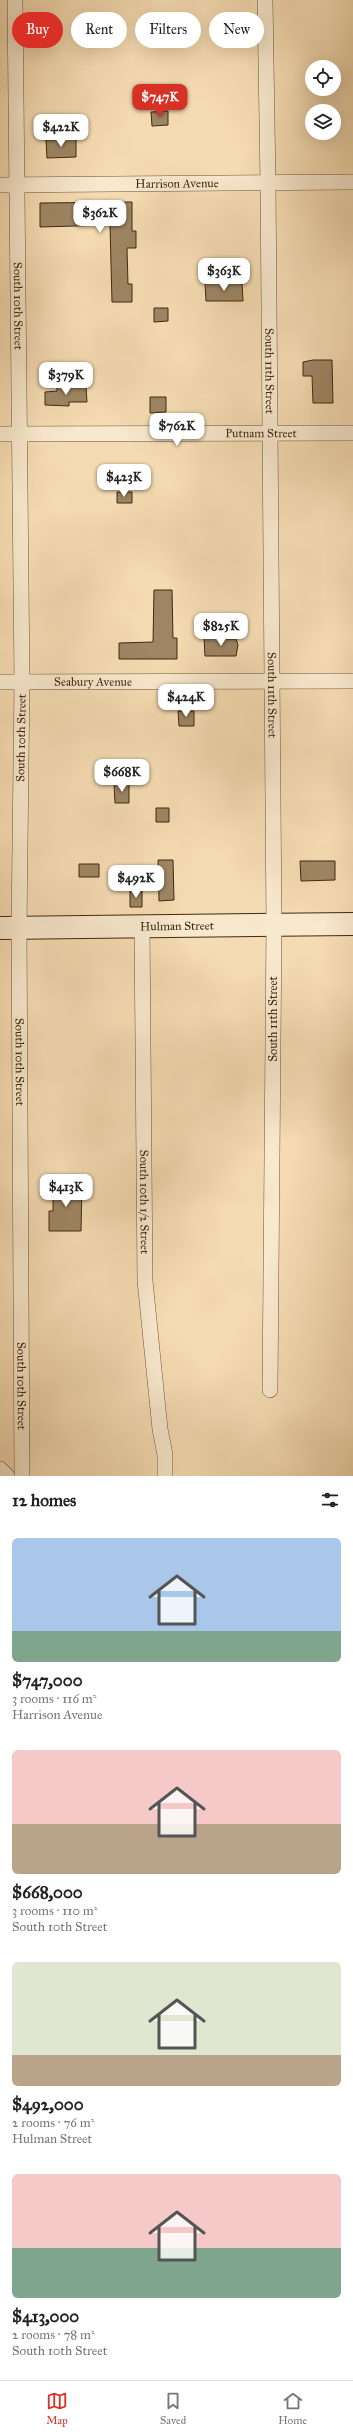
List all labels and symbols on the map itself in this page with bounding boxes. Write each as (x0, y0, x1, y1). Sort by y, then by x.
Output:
pin: $747K (132, 84, 188, 118)
pin: $422K (33, 114, 89, 148)
street label: Harrison Avenue (135, 176, 219, 191)
pin: $362K (72, 200, 128, 234)
pin: $363K (196, 258, 252, 292)
street label: South 10th Street (11, 262, 26, 351)
street label: South 11th Street (262, 328, 277, 415)
pin: $379K (38, 362, 94, 396)
pin: $762K (149, 413, 205, 447)
street label: Putnam Street (225, 426, 298, 440)
pin: $423K (96, 464, 152, 498)
pin: $825K (193, 613, 249, 647)
street label: South 11th Street (265, 652, 279, 739)
street label: Seabury Avenue (54, 675, 132, 689)
pin: $424K (158, 684, 214, 718)
street label: South 10th Street (13, 693, 29, 782)
pin: $668K (94, 759, 150, 793)
pin: $492K (108, 865, 164, 899)
street label: Hulman Street (140, 919, 215, 933)
street label: South 11th Street (266, 975, 280, 1062)
street label: South 10th Street (12, 1018, 27, 1107)
street label: South 10th 1/2 Street (137, 1150, 152, 1255)
pin: $413K (38, 1174, 94, 1208)
street label: South 10th Street (14, 1342, 29, 1431)

